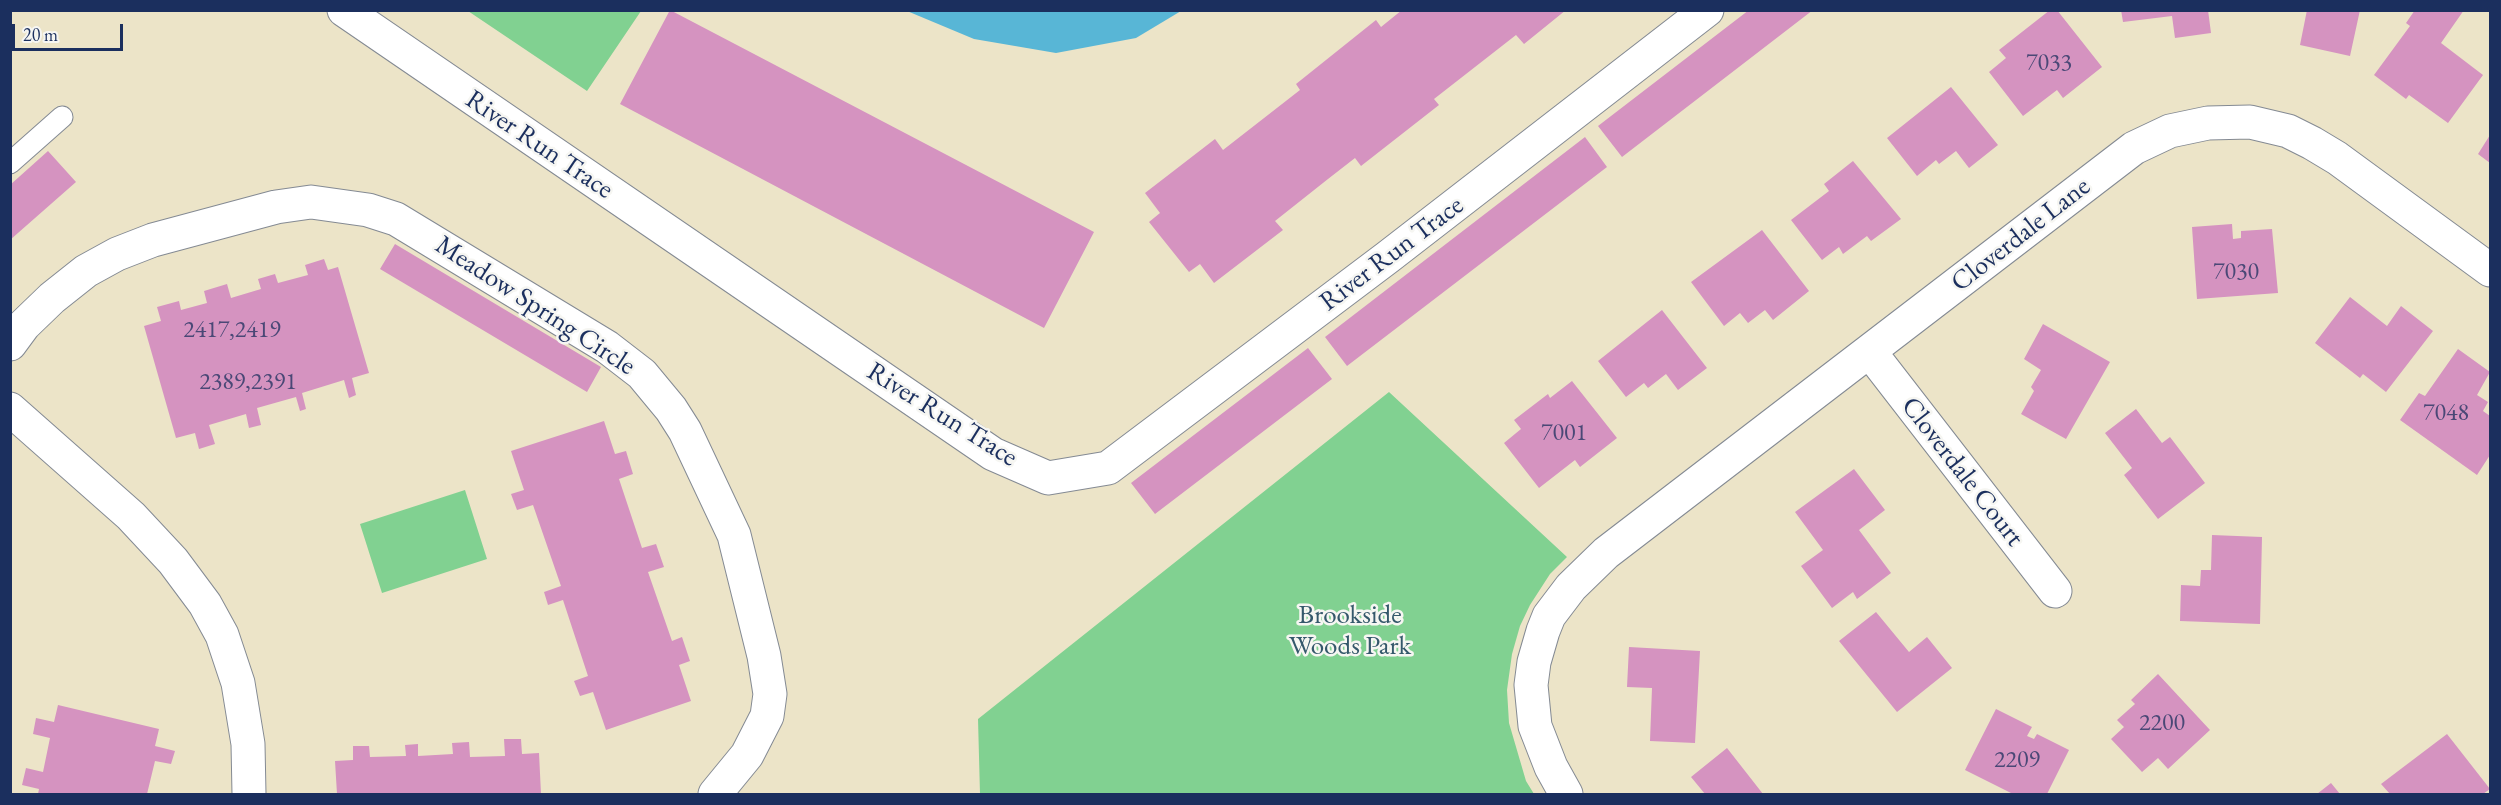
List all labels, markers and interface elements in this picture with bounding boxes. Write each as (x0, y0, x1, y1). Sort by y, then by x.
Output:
scale bar (15, 12, 126, 50)
text: 20 m (23, 23, 58, 46)
house number: 7033 (2026, 49, 2072, 77)
street label: River Run Trace (459, 84, 619, 206)
street label: Cloverdale Lane (1945, 171, 2097, 299)
street label: River Run Trace (1314, 190, 1470, 318)
street label: Meadow Spring Circle (429, 229, 641, 383)
house number: 7030 (2213, 258, 2259, 286)
house number: 2417,2419 (183, 316, 281, 344)
street label: River Run Trace (861, 356, 1023, 474)
house number: 2389,2391 (199, 368, 297, 396)
street label: Cloverdale Court (1894, 391, 2030, 553)
house number: 7048 (2423, 399, 2469, 427)
house number: 7001 (1541, 419, 1587, 447)
park label: Brookside Woods Park (1289, 600, 1411, 663)
house number: 2200 (2139, 709, 2185, 737)
house number: 2209 (1994, 746, 2040, 774)

